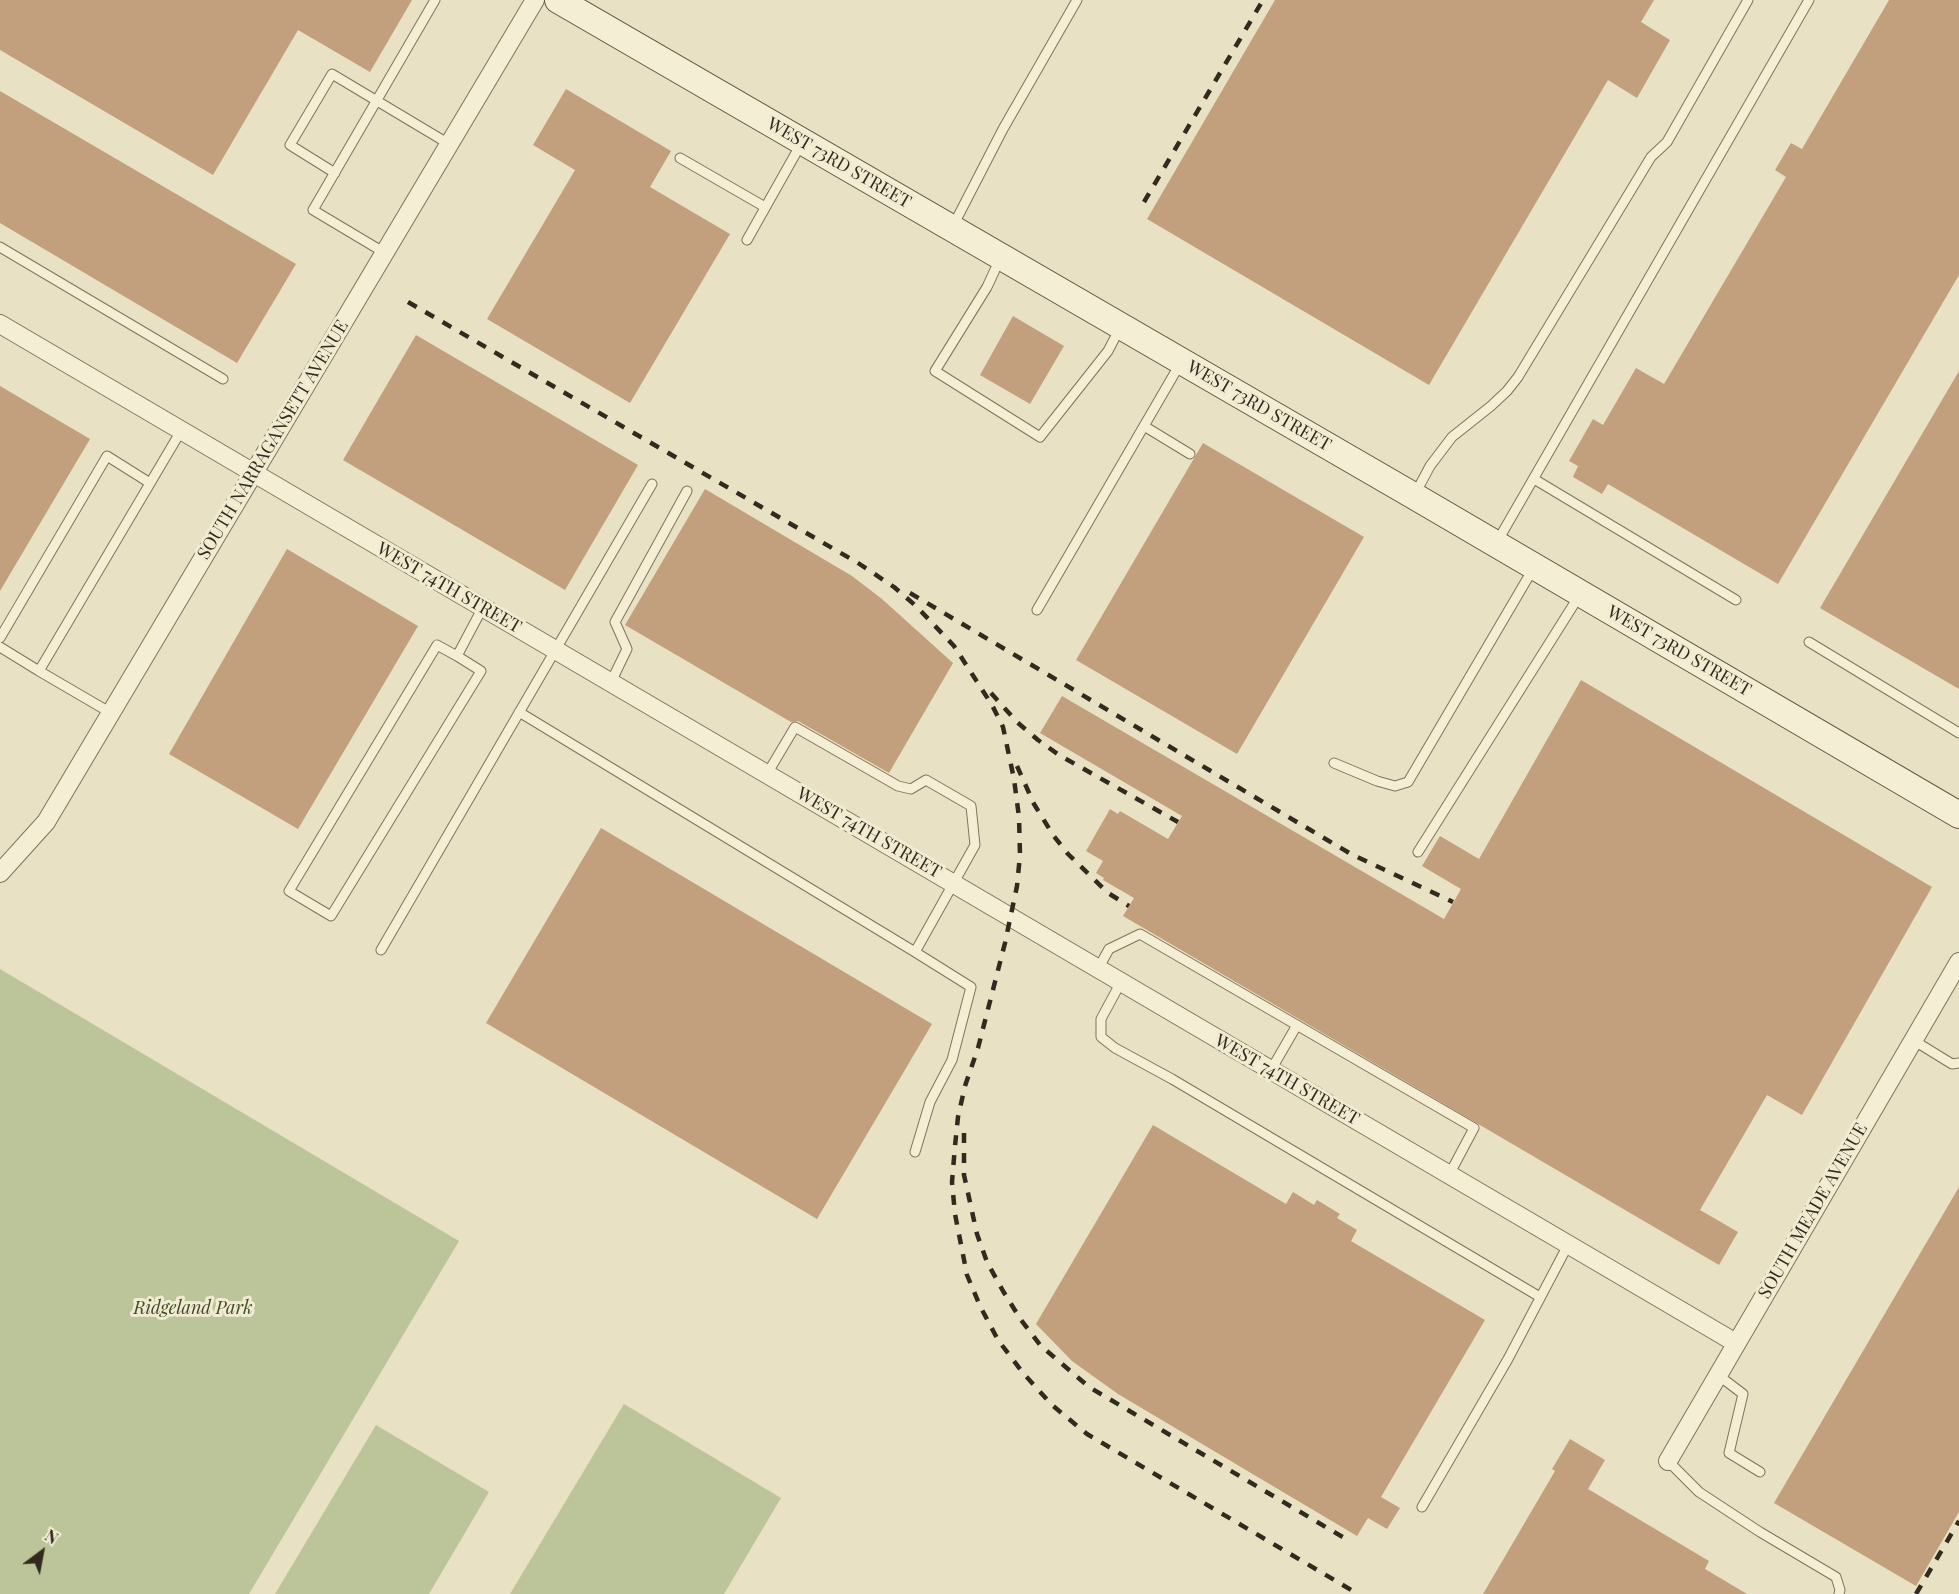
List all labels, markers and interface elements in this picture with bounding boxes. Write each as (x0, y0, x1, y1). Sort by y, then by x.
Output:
street label: WEST 73RD STREET (763, 113, 915, 213)
street label: SOUTH NARRAGANSETT AVENUE (193, 317, 353, 563)
street label: WEST 73RD STREET (1183, 356, 1335, 456)
street label: WEST 74TH STREET (373, 538, 525, 638)
street label: WEST 73RD STREET (1603, 601, 1755, 701)
street label: WEST 74TH STREET (793, 783, 945, 883)
street label: WEST 74TH STREET (1211, 1030, 1363, 1130)
street label: SOUTH MEADE AVENUE (1754, 1119, 1872, 1303)
park label: Ridgeland Park (134, 1297, 252, 1319)
north arrow (12, 1522, 72, 1582)
text: N (41, 1524, 62, 1548)

